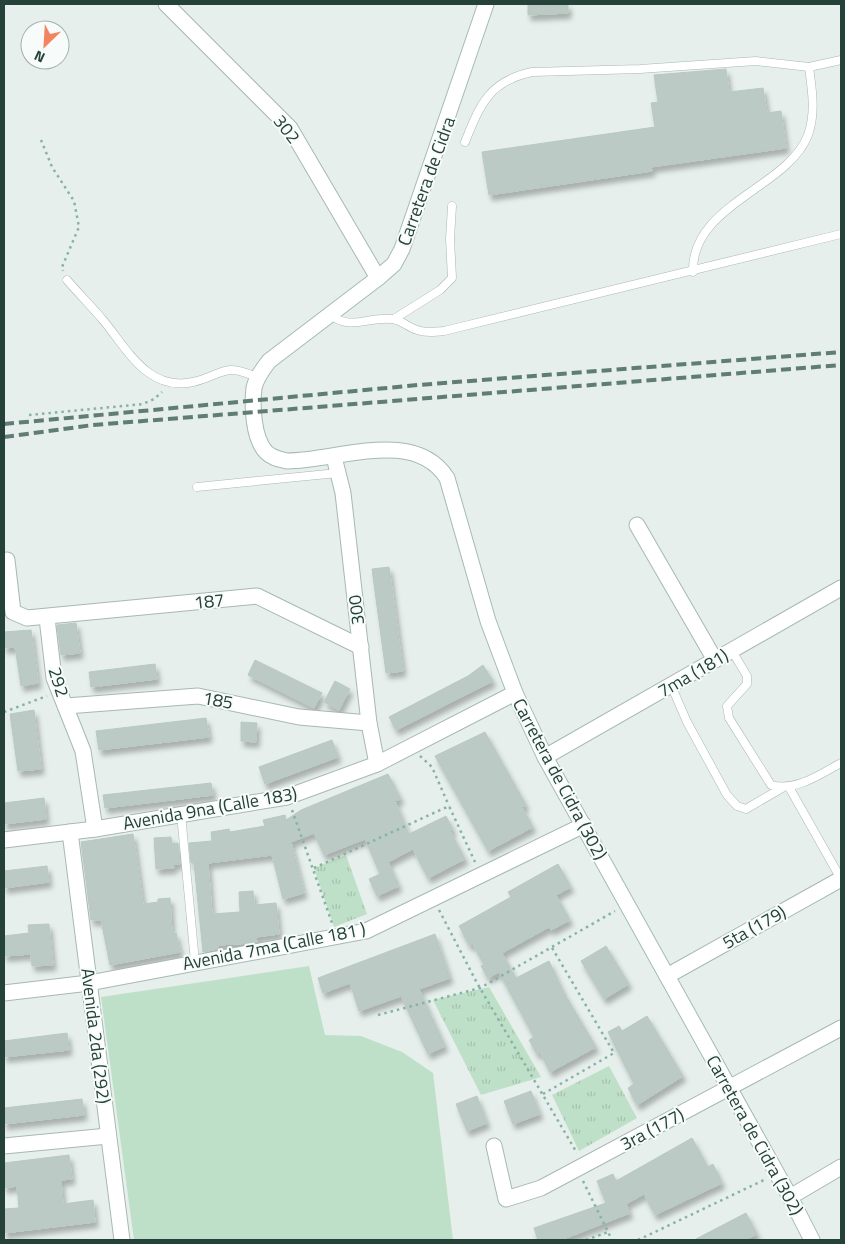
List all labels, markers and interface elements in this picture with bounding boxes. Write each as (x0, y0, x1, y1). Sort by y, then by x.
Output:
north arrow (20, 20, 70, 70)
text: N (30, 46, 48, 69)
street label: 302 (267, 109, 307, 149)
street label: Carretera de Cidra (390, 113, 462, 249)
street label: 187 (193, 586, 225, 616)
street label: 300 (341, 593, 371, 627)
street label: 7ma (181) (653, 642, 733, 704)
street label: 292 (42, 664, 76, 700)
street label: 185 (201, 684, 235, 716)
street label: Carretera de Cidra (302) (506, 693, 614, 865)
street label: Avenida 9na (Calle 183) (121, 779, 299, 837)
street label: 5ta (179) (717, 898, 791, 956)
street label: Avenida 7ma (Calle 181 ) (180, 915, 368, 977)
street label: Avenida 2da (292) (74, 967, 118, 1105)
street label: Carretera de Cidra (302) (700, 1050, 810, 1220)
street label: 3ra (177) (615, 1101, 689, 1157)

